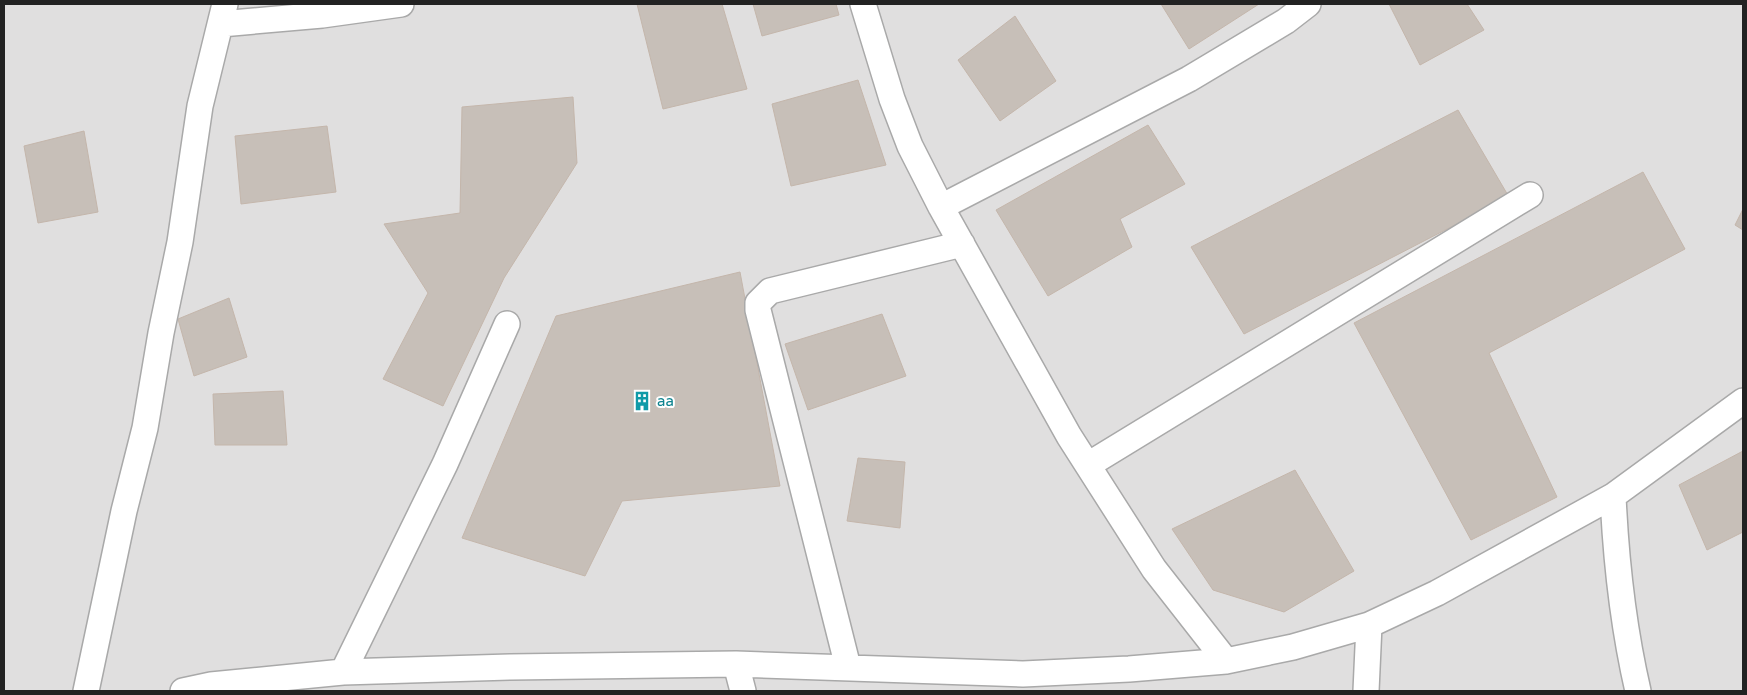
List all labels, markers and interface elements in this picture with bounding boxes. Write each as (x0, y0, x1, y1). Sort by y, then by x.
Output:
building icon: aa (631, 390, 653, 412)
place label: aa (657, 392, 674, 410)

